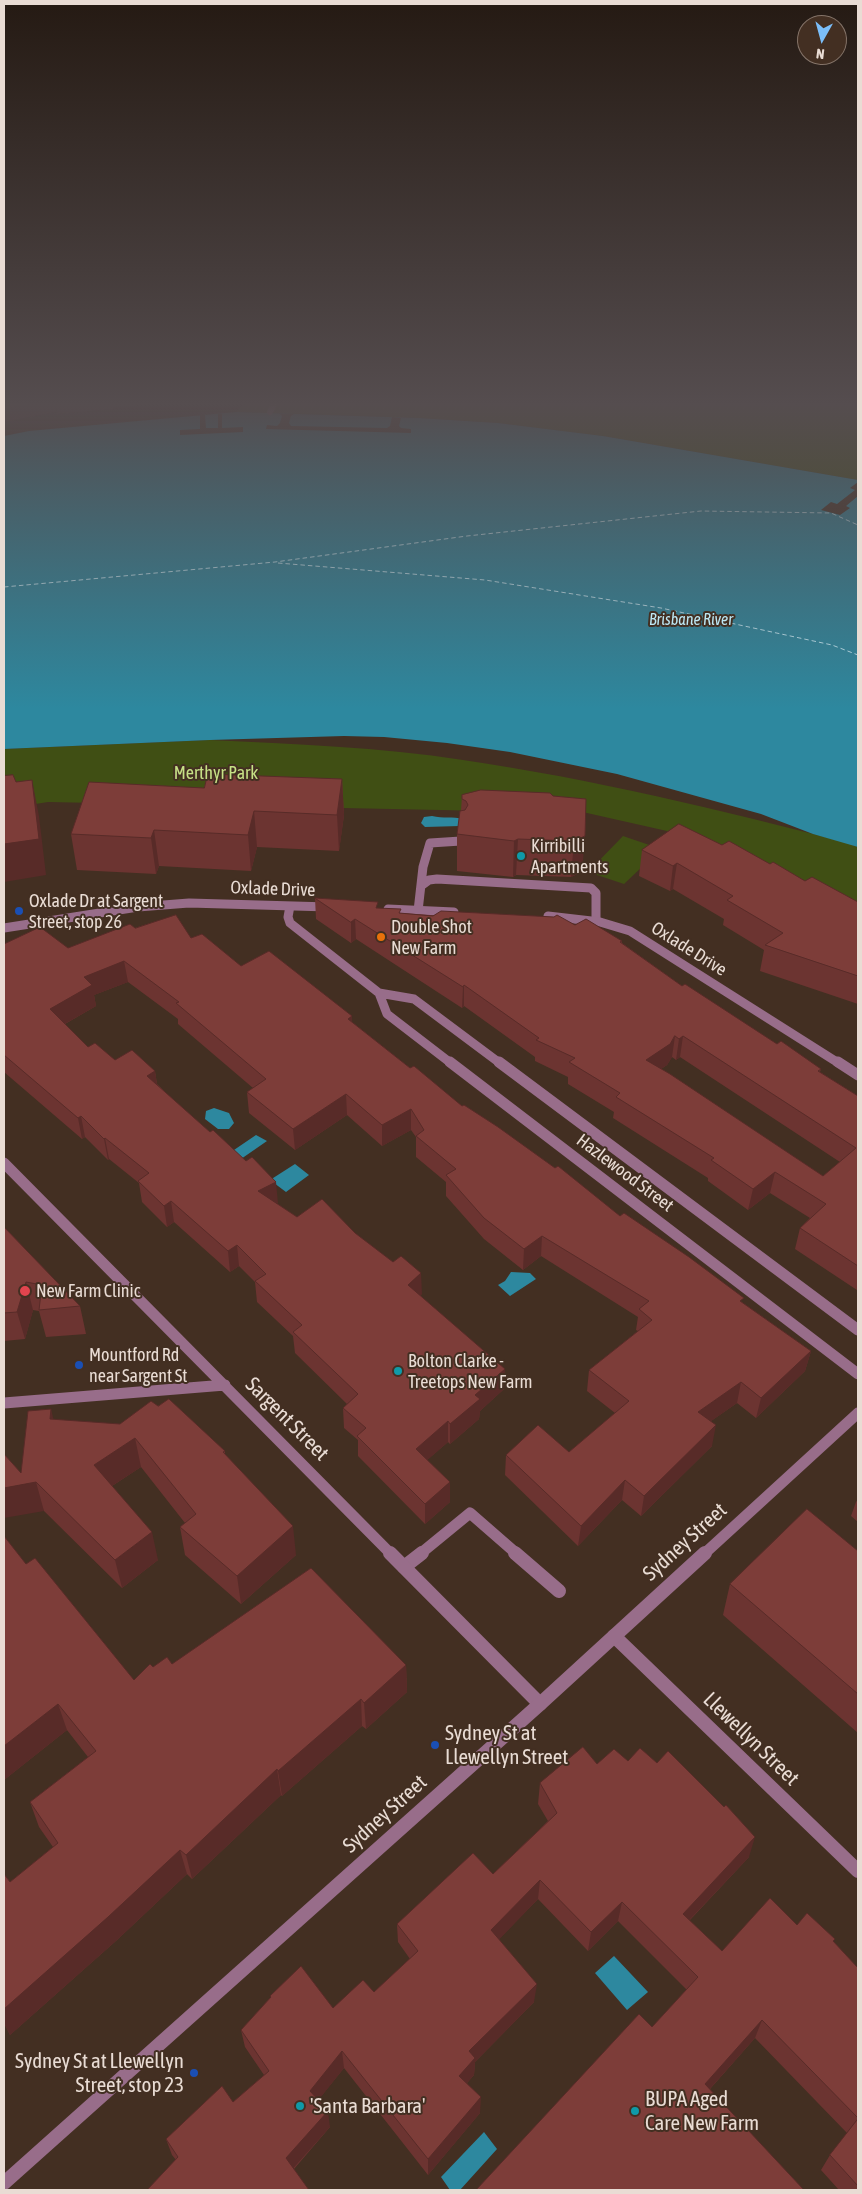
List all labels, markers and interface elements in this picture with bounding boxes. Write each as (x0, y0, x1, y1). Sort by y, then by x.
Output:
north arrow (797, 15, 847, 65)
text: N (815, 45, 825, 62)
water label: Brisbane River (649, 610, 733, 630)
park label: Merthyr Park (174, 762, 258, 784)
place label: Kirribilli Apartments (531, 835, 608, 878)
marker: Kirribilli Apartments (515, 850, 527, 862)
street label: Oxlade Drive (230, 877, 316, 901)
place label: Oxlade Dr at Sargent Street, stop 26 (29, 890, 163, 932)
marker: Oxlade Dr at Sargent Street, stop 26 (13, 905, 25, 917)
place label: Double Shot New Farm (391, 916, 472, 959)
street label: Oxlade Drive (647, 917, 731, 981)
marker: Double Shot New Farm (375, 931, 387, 943)
street label: Hazlewood Street (572, 1130, 678, 1216)
place label: New Farm Clinic (36, 1280, 140, 1302)
marker: New Farm Clinic (18, 1284, 32, 1298)
place label: Mountford Rd near Sargent St (89, 1344, 187, 1386)
place label: Bolton Clarke - Treetops New Farm (408, 1350, 533, 1392)
marker: Mountford Rd near Sargent St (73, 1359, 85, 1371)
marker: Bolton Clarke - Treetops New Farm (392, 1365, 404, 1377)
street label: Sargent Street (240, 1372, 334, 1466)
street label: Sydney Street (638, 1498, 732, 1586)
street label: Llewellyn Street (698, 1687, 804, 1791)
place label: Sydney St at Llewellyn Street (445, 1720, 568, 1770)
marker: Sydney St at Llewellyn Street (429, 1739, 441, 1751)
street label: Sydney Street (338, 1770, 432, 1858)
place label: Sydney St at Llewellyn Street, stop 23 (15, 2048, 184, 2098)
marker: Sydney St at Llewellyn Street, stop 23 (188, 2067, 200, 2079)
place label: BUPA Aged Care New Farm (645, 2086, 759, 2136)
place label: 'Santa Barbara' (310, 2093, 426, 2119)
marker: 'Santa Barbara' (294, 2100, 306, 2112)
marker: BUPA Aged Care New Farm (629, 2105, 641, 2117)

